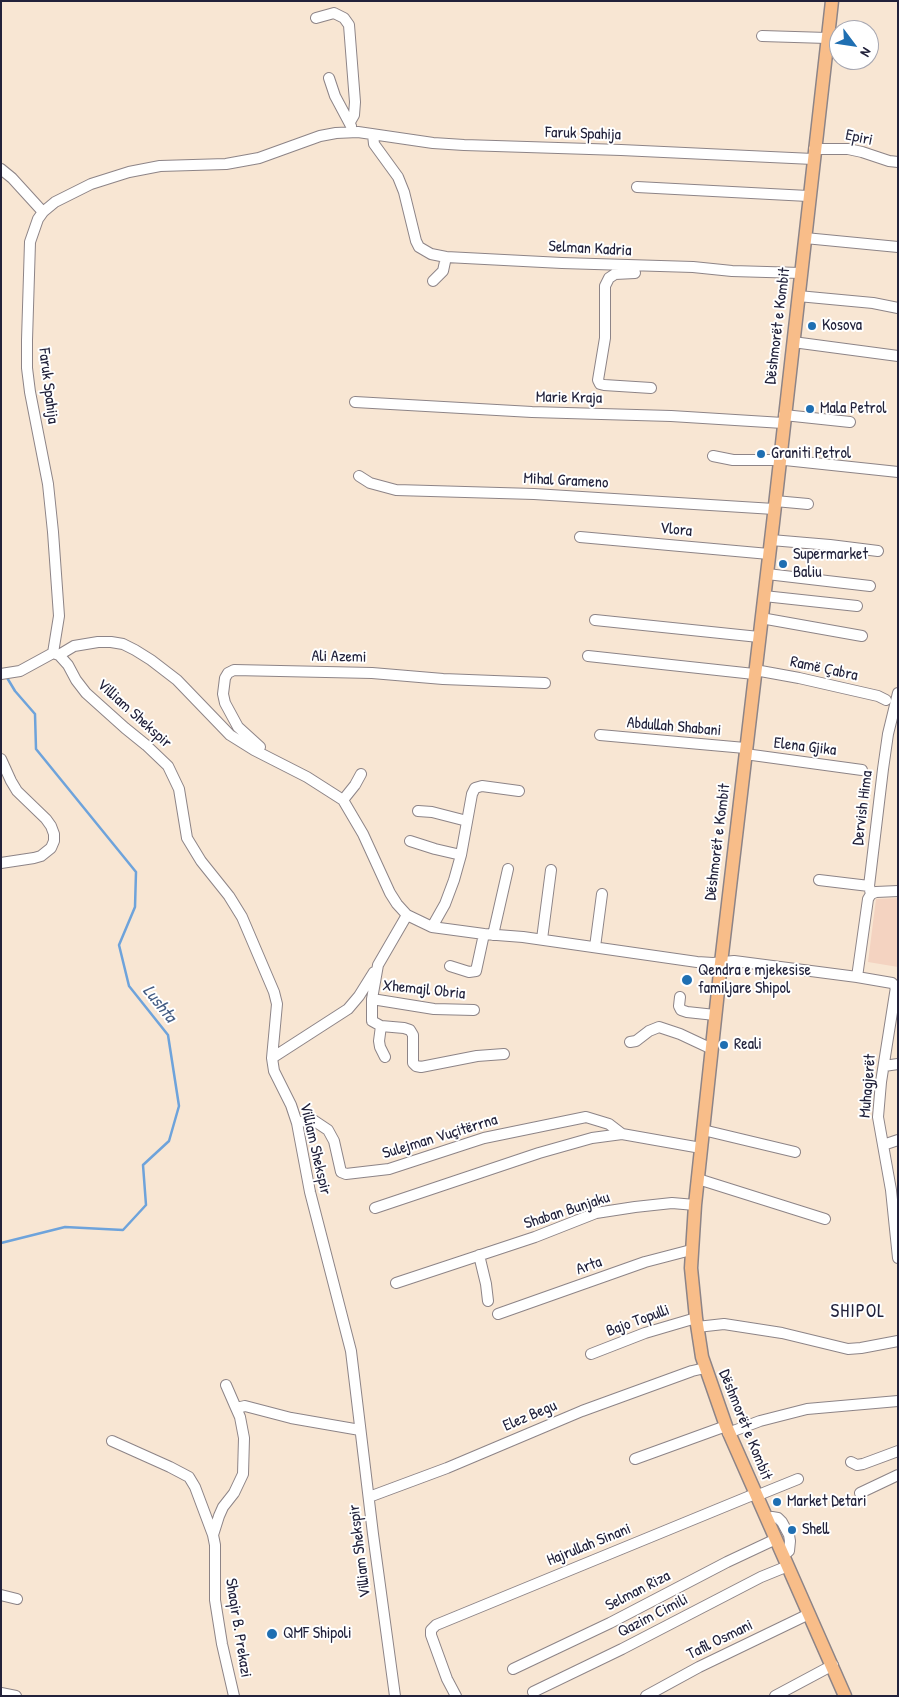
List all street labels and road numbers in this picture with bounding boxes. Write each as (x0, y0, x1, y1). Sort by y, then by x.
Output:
street label: Faruk Spahija (545, 123, 621, 145)
street label: Epiri (844, 126, 874, 150)
street label: Selman Kadria (548, 237, 632, 261)
street label: Dëshmorët e Kombit (761, 267, 795, 385)
street label: Faruk Spahija (34, 347, 62, 425)
street label: Marie Kraja (536, 388, 602, 408)
street label: Mihal Grameno (523, 469, 609, 493)
street label: Vlora (659, 519, 693, 541)
street label: Ali Azemi (311, 647, 367, 667)
street label: Ramë Çabra (788, 652, 860, 686)
street label: Villiam Shekspir (93, 676, 175, 752)
street label: Abdullah Shabani (626, 713, 722, 741)
street label: Elena Gjika (773, 734, 837, 760)
street label: Dervish Hima (849, 770, 877, 846)
street label: Dëshmorët e Kombit (701, 783, 735, 901)
street label: Xhemajl Obria (382, 976, 466, 1004)
street label: Muhagjerët (856, 1053, 880, 1119)
street label: Villiam Shekspir (295, 1101, 335, 1197)
street label: Sulejman Vuçitërrna (380, 1110, 500, 1164)
street label: Shaban Bunjaku (522, 1188, 612, 1234)
street label: Arta (574, 1253, 604, 1279)
street label: Bajo Topulli (604, 1301, 672, 1341)
street label: Dëshmorët e Kombit (714, 1367, 776, 1483)
street label: Elez Begu (500, 1396, 560, 1436)
street label: Villiam Shekspir (345, 1503, 375, 1599)
street label: Hajrullah Sinani (544, 1519, 634, 1571)
street label: Selman Riza (602, 1567, 674, 1615)
street label: Shaqir B. Prekazi (221, 1577, 255, 1679)
street label: Qazim Cimili (615, 1590, 691, 1642)
street label: Tafil Osmani (684, 1616, 756, 1664)

